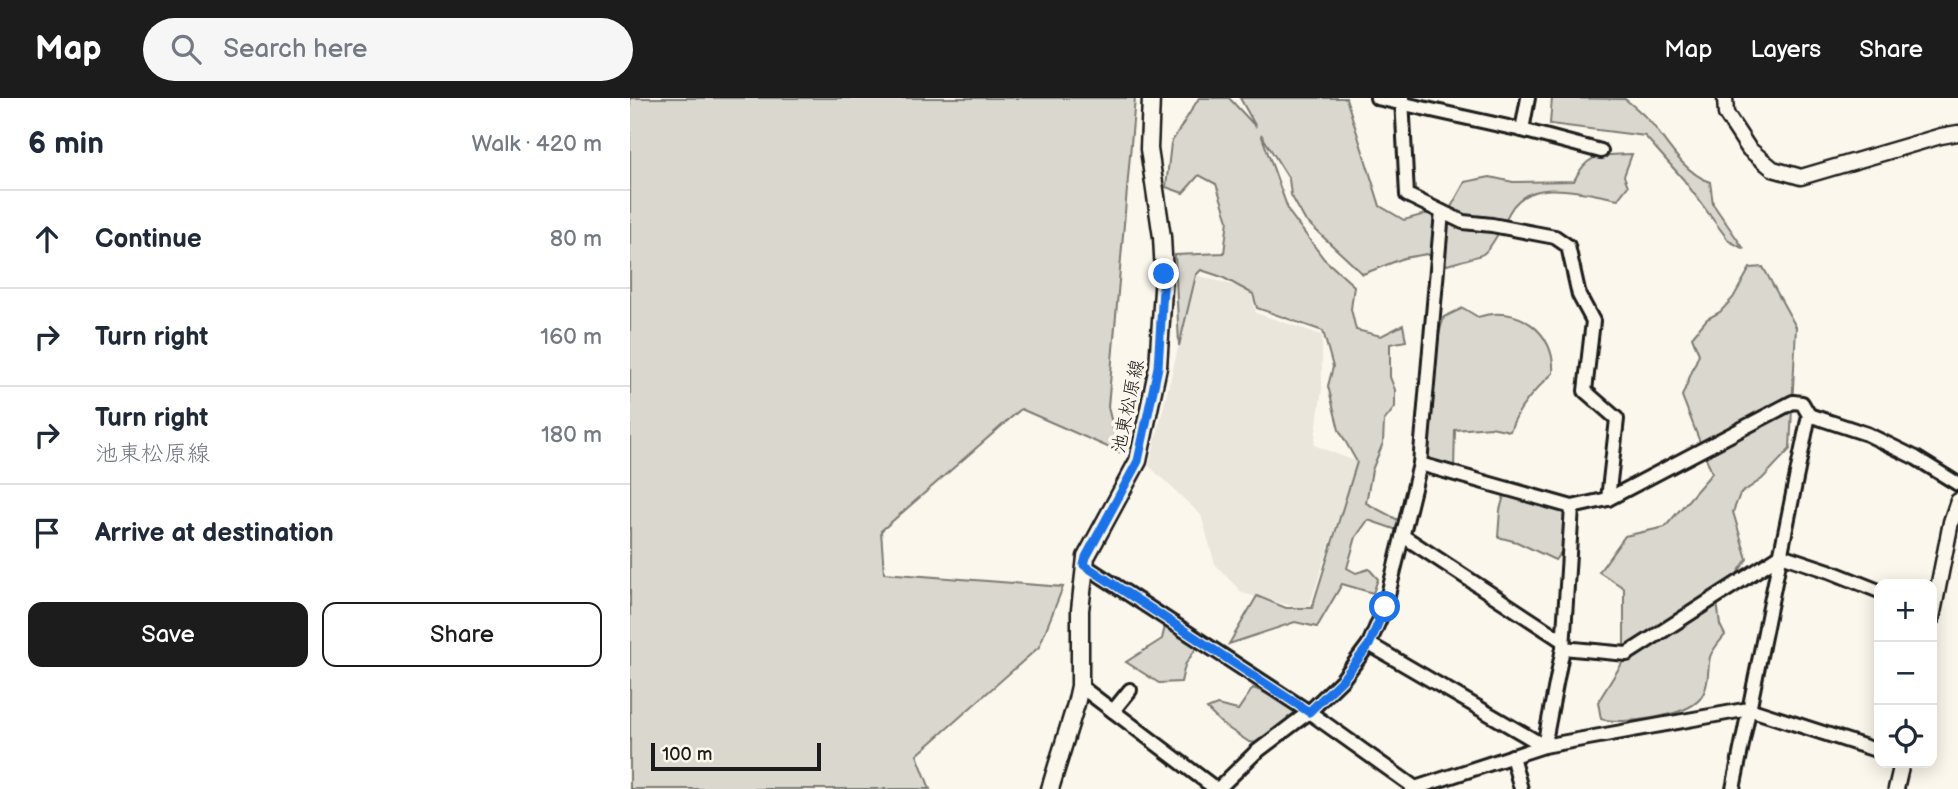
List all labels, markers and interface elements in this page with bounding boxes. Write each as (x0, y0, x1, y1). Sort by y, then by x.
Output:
search box (143, 18, 633, 81)
text: Map (35, 29, 101, 69)
icon: search (167, 30, 205, 68)
text: Search here (223, 34, 367, 65)
text: Map (1664, 35, 1712, 64)
text: Layers (1750, 35, 1821, 64)
text: Share (1859, 35, 1923, 64)
text: 6 min (28, 126, 104, 162)
text: Walk · 420 m (472, 130, 602, 158)
icon: ahead (28, 220, 66, 258)
text: Continue (95, 224, 202, 255)
text: 80 m (550, 225, 602, 253)
route end (1148, 258, 1179, 289)
icon: right (28, 318, 66, 356)
text: Turn right (95, 322, 208, 353)
text: 160 m (540, 323, 602, 351)
street label: 池東松原線 (1107, 357, 1150, 455)
text: Turn right (95, 403, 208, 434)
icon: right (28, 416, 66, 454)
text: 180 m (541, 421, 602, 449)
text: 池東松原線 (95, 440, 210, 468)
icon: arrive (28, 514, 66, 552)
text: Arrive at destination (95, 518, 334, 549)
map controls (1874, 579, 1937, 768)
button: + (1874, 579, 1937, 642)
route start (1369, 591, 1400, 622)
button: Save (28, 602, 308, 667)
button: Share (322, 602, 602, 667)
button: − (1874, 642, 1937, 705)
button: locate (1874, 705, 1937, 768)
scale bar (651, 740, 821, 772)
text: 100 m (662, 743, 713, 766)

